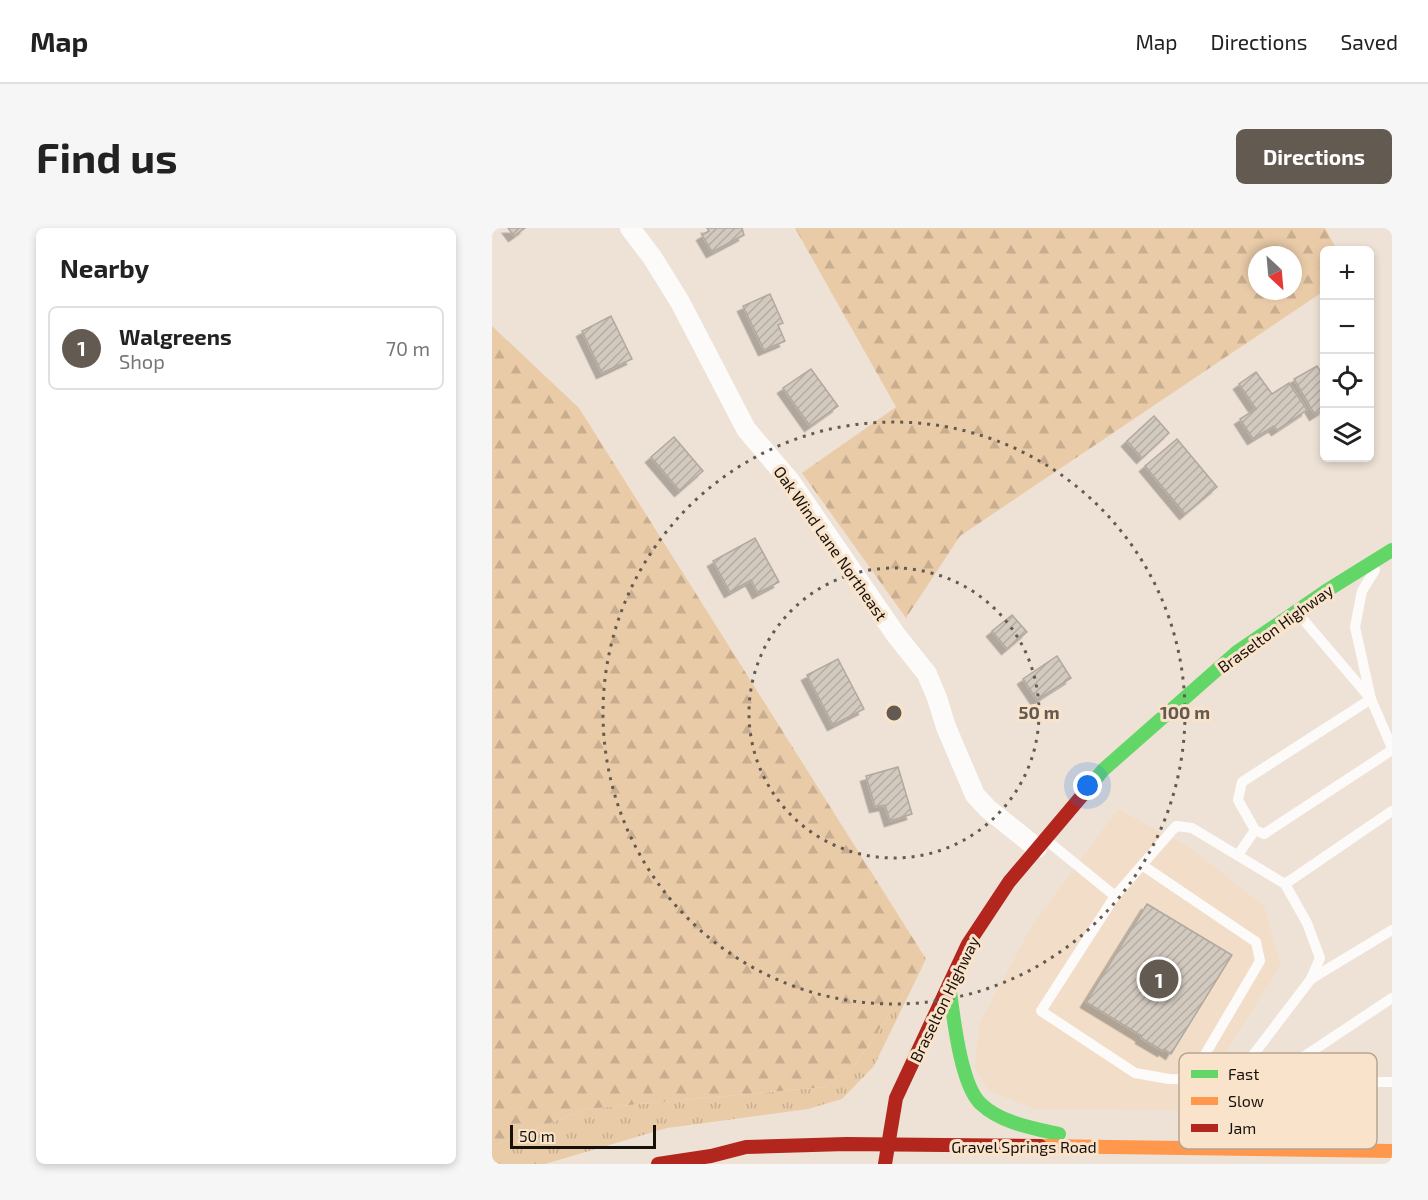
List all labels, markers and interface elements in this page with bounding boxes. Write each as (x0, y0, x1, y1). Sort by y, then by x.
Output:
text: Map (30, 24, 88, 58)
text: Map (1135, 29, 1178, 54)
text: Directions (1211, 29, 1307, 54)
text: Saved (1340, 29, 1398, 54)
button: Directions (1236, 129, 1392, 184)
text: Find us (36, 131, 178, 181)
north arrow (1248, 246, 1302, 300)
map controls (1320, 246, 1374, 462)
button: + (1320, 246, 1374, 300)
text: Nearby (60, 252, 149, 283)
button: − (1320, 300, 1374, 354)
text: Walgreens (119, 323, 232, 349)
text: 1 (77, 336, 86, 360)
text: 70 m (386, 336, 430, 360)
text: Shop (119, 349, 165, 373)
button: locate (1320, 354, 1374, 408)
button: layers (1320, 408, 1374, 462)
street label: Oak Wind Lane Northeast (770, 462, 892, 624)
street label: Braselton Highway (1214, 580, 1337, 676)
text: 50 m (1018, 701, 1060, 723)
text: 100 m (1160, 701, 1210, 723)
centre of rings (884, 703, 904, 723)
your location (1073, 771, 1102, 800)
street label: Braselton Highway (905, 932, 983, 1065)
pin: 1 (1140, 956, 1178, 1002)
legend (1179, 1053, 1377, 1149)
text: Fast (1228, 1064, 1259, 1083)
text: Slow (1228, 1091, 1264, 1110)
text: Jam (1228, 1118, 1256, 1137)
scale bar (510, 1122, 656, 1150)
text: 50 m (519, 1126, 555, 1145)
street label: Gravel Springs Road (951, 1137, 1097, 1156)

